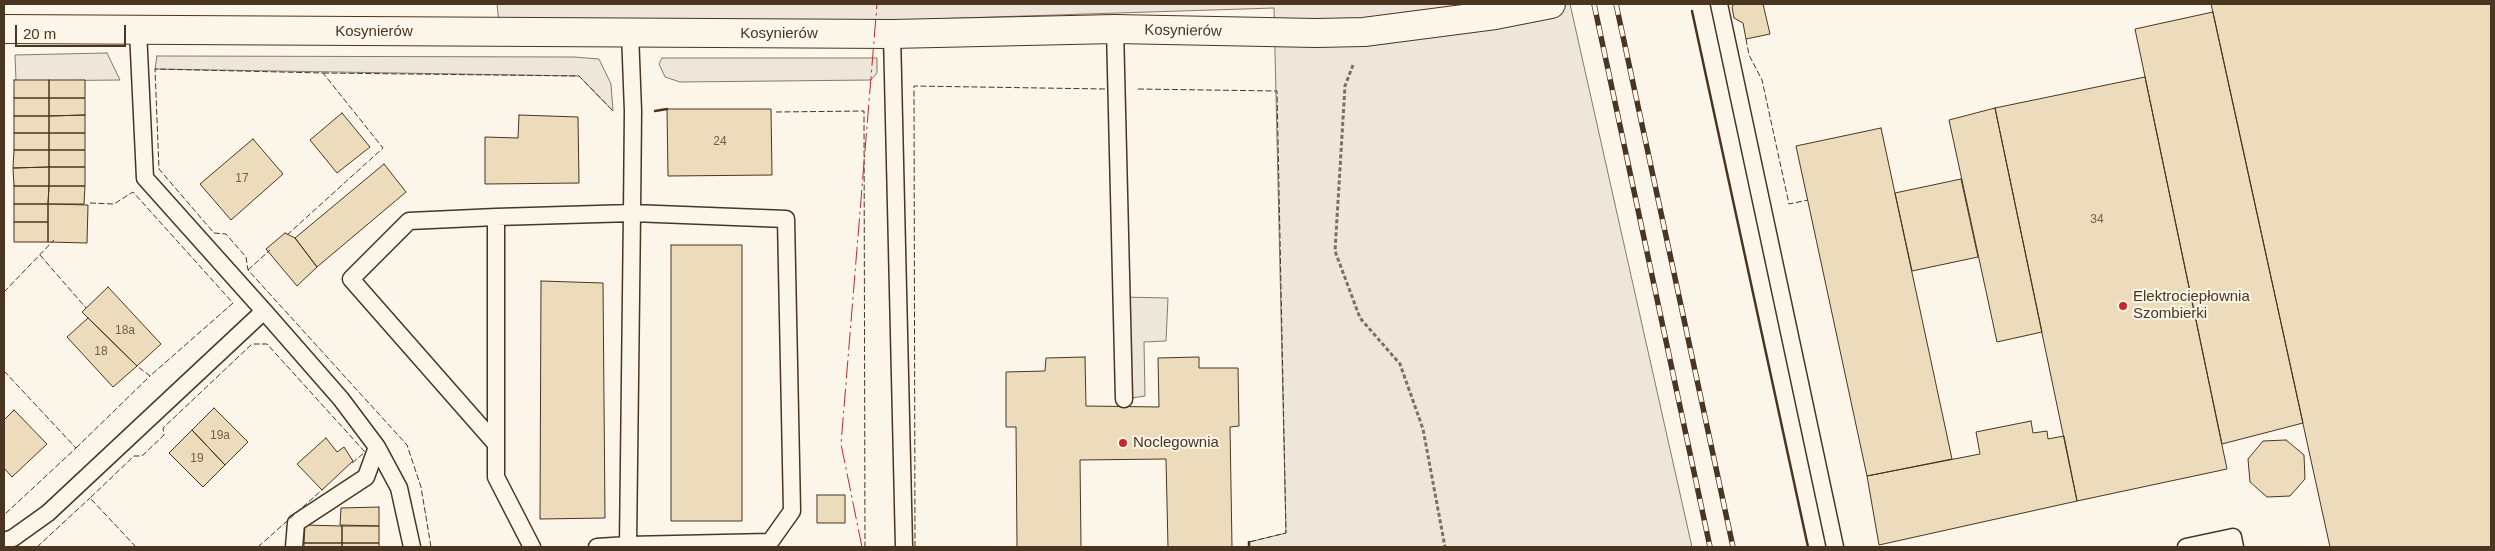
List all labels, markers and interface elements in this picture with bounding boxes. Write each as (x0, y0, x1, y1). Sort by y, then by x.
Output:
scale bar (18, 15, 129, 47)
street label: Kosynierów (1144, 21, 1222, 41)
street label: Kosynierów (335, 23, 413, 41)
text: 20 m (23, 25, 56, 42)
street label: Kosynierów (740, 25, 818, 43)
house number: 24 (713, 135, 727, 149)
house number: 17 (235, 172, 249, 186)
house number: 34 (2090, 213, 2104, 227)
place label: Elektrociepłownia Szombierki (2133, 288, 2250, 323)
marker: Elektrociepłownia Szombierki (2117, 300, 2129, 312)
house number: 18a (115, 324, 135, 338)
house number: 18 (94, 345, 108, 359)
house number: 19a (210, 429, 230, 443)
place label: Noclegownia (1133, 434, 1219, 452)
marker: Noclegownia (1117, 437, 1129, 449)
house number: 19 (190, 452, 204, 466)

